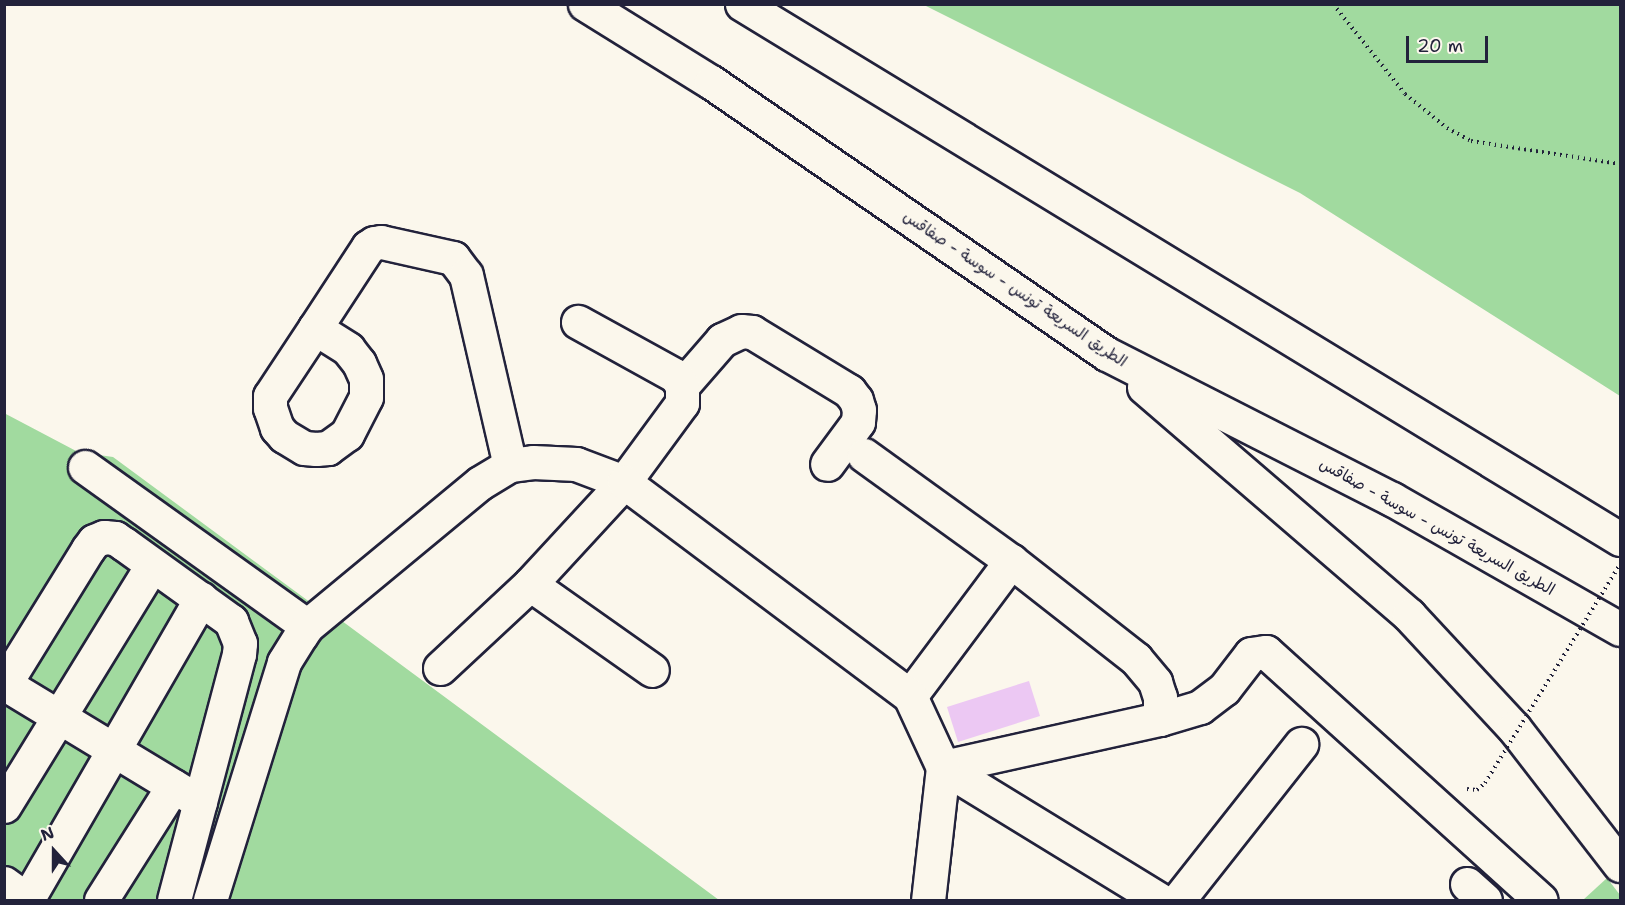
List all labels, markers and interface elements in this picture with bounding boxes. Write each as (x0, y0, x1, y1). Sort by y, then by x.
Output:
scale bar (1409, 24, 1492, 62)
text: 20 m (1417, 34, 1463, 58)
street label: الطريق السريعة تونس - سوسة - صفاقس (899, 207, 1131, 371)
street label: الطريق السريعة تونس - سوسة - صفاقس (1316, 454, 1558, 600)
north arrow (24, 821, 84, 881)
text: N (38, 822, 57, 846)

